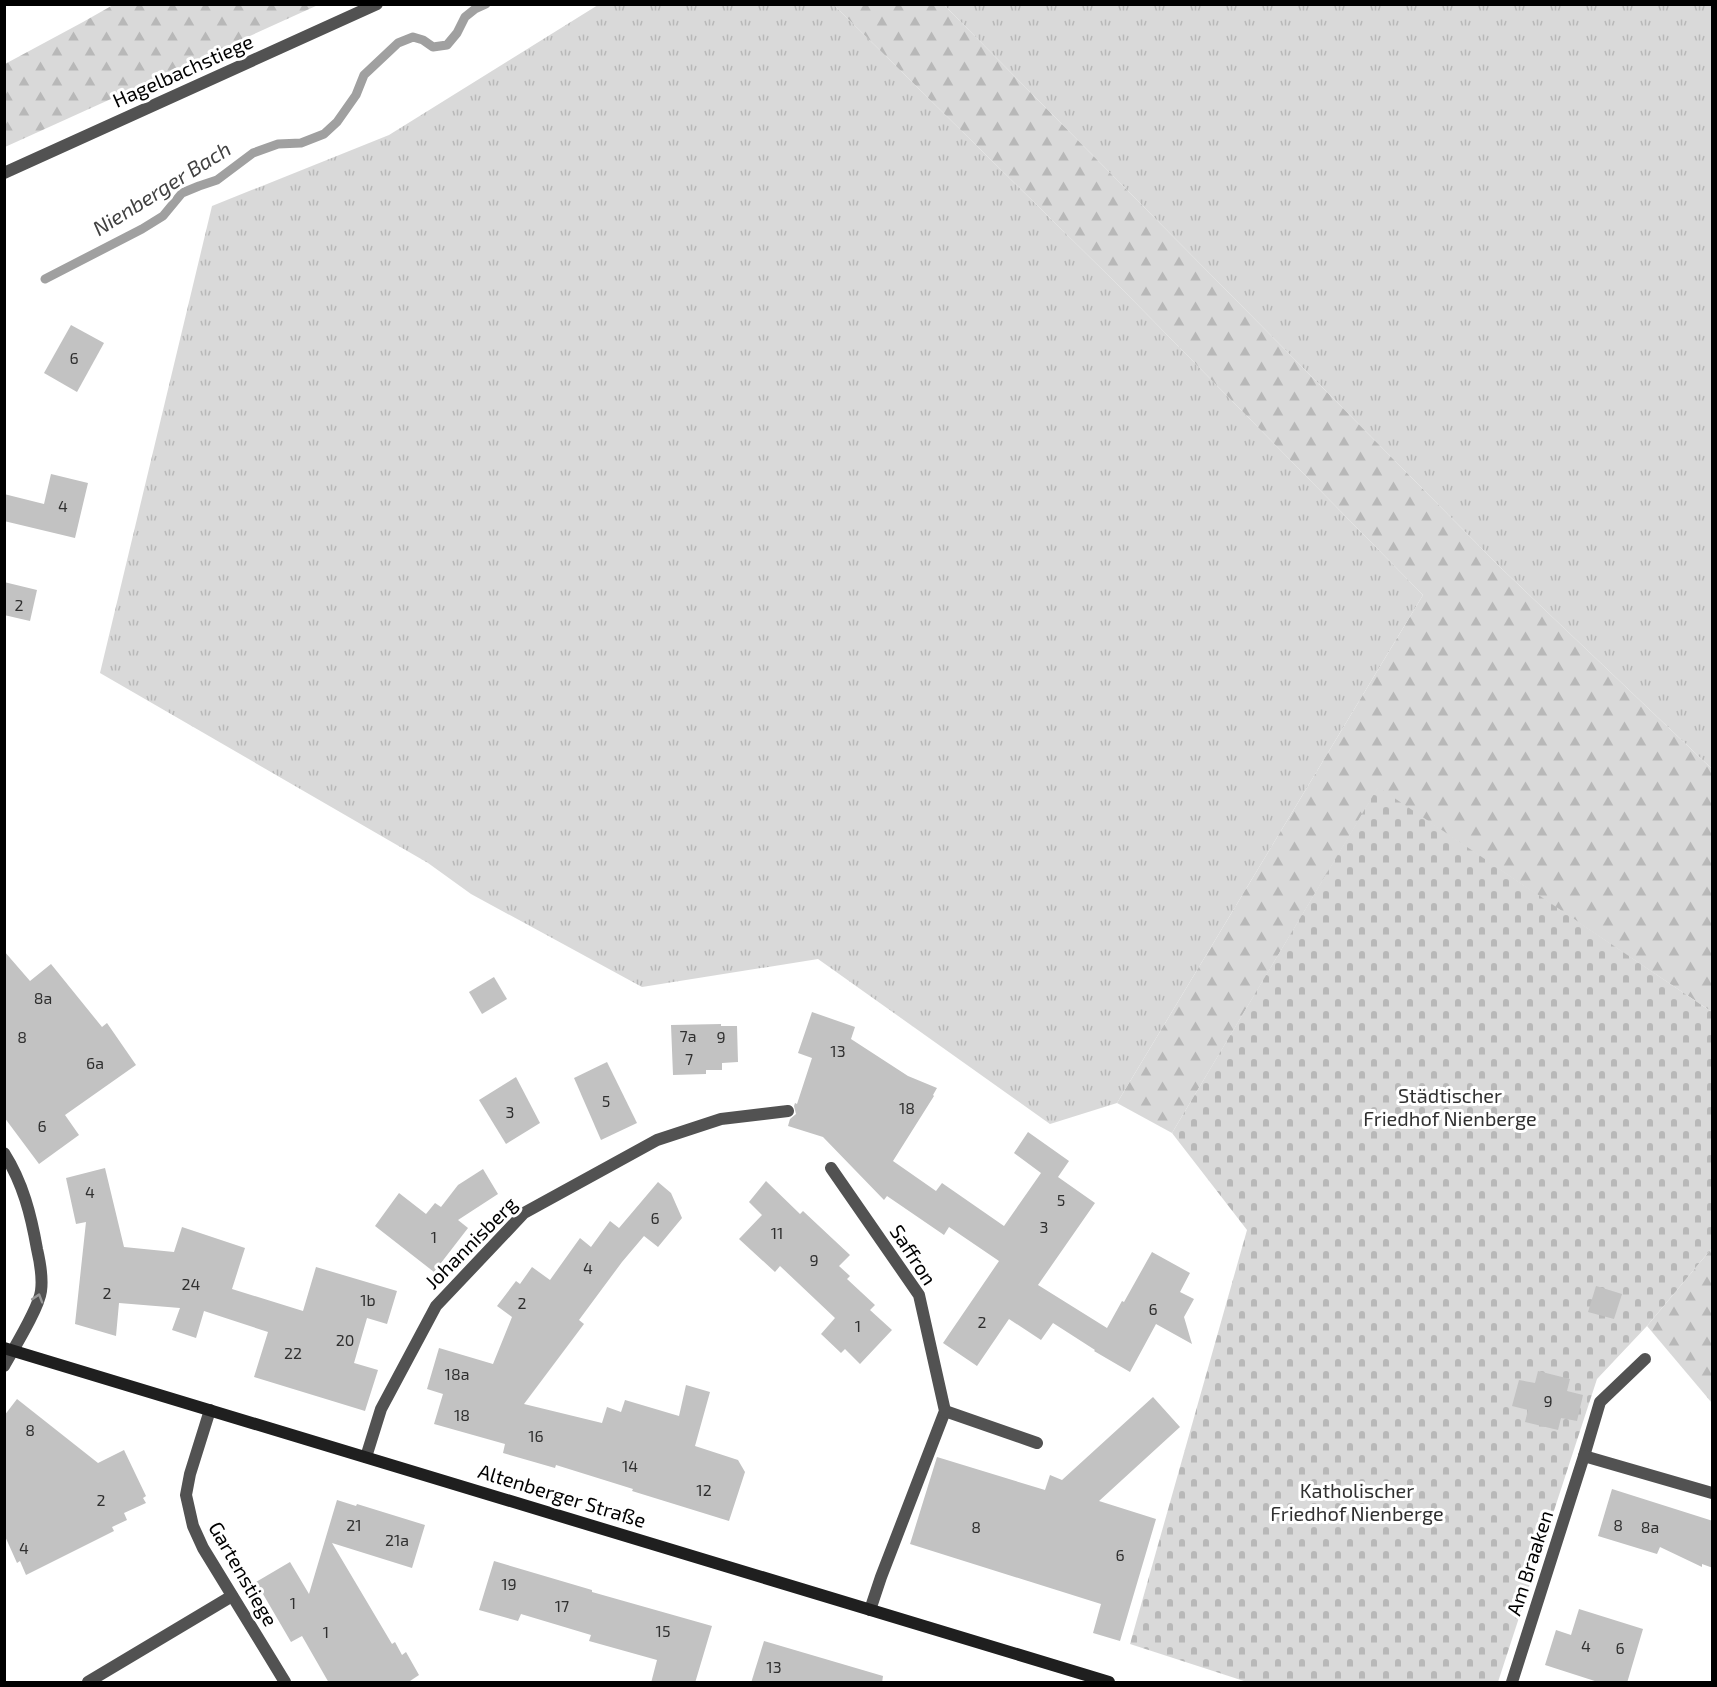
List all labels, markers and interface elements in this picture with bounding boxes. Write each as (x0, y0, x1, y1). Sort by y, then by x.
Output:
street label: Hagelbachstiege (109, 28, 257, 112)
water label: Nienberger Bach (88, 135, 235, 240)
house number: 6 (69, 348, 79, 367)
house number: 4 (58, 496, 68, 515)
house number: 2 (15, 595, 24, 614)
house number: 8a (34, 988, 52, 1007)
house number: 7a (680, 1026, 696, 1045)
house number: 8 (17, 1027, 27, 1046)
house number: 9 (716, 1027, 726, 1046)
house number: 13 (830, 1041, 846, 1060)
house number: 7 (685, 1049, 693, 1068)
house number: 6a (86, 1053, 104, 1072)
park label: Städtischer Friedhof Nienberge (1363, 1083, 1537, 1130)
house number: 5 (602, 1091, 610, 1110)
house number: 18 (899, 1098, 915, 1117)
house number: 3 (506, 1102, 514, 1121)
house number: 6 (37, 1116, 47, 1135)
house number: 4 (85, 1182, 95, 1201)
house number: 5 (1057, 1190, 1065, 1209)
street label: Johannisberg (419, 1191, 521, 1293)
house number: 6 (650, 1208, 660, 1227)
house number: 3 (1040, 1217, 1048, 1236)
street label: Saffron (885, 1220, 942, 1289)
house number: 11 (771, 1223, 783, 1242)
house number: 1 (431, 1227, 437, 1246)
house number: 9 (809, 1250, 819, 1269)
house number: 4 (583, 1258, 593, 1277)
house number: 24 (182, 1274, 201, 1293)
house number: 2 (103, 1283, 112, 1302)
house number: 1b (360, 1290, 376, 1309)
one-way arrow (31, 1293, 43, 1304)
house number: 2 (518, 1293, 527, 1312)
house number: 6 (1148, 1299, 1158, 1318)
house number: 2 (978, 1312, 987, 1331)
house number: 1 (855, 1316, 861, 1335)
house number: 20 (336, 1330, 354, 1349)
house number: 22 (284, 1343, 302, 1362)
house number: 18a (445, 1364, 469, 1383)
house number: 9 (1543, 1391, 1553, 1410)
house number: 18 (454, 1405, 470, 1424)
house number: 8 (25, 1420, 35, 1439)
house number: 16 (528, 1426, 544, 1445)
house number: 14 (622, 1456, 638, 1475)
street label: Altenberger Straße (476, 1458, 649, 1532)
park label: Katholischer Friedhof Nienberge (1270, 1478, 1444, 1525)
house number: 12 (696, 1480, 712, 1499)
house number: 2 (97, 1490, 106, 1509)
street label: Am Braaken (1501, 1507, 1557, 1618)
house number: 21 (346, 1515, 362, 1534)
house number: 8 (1613, 1515, 1623, 1534)
street label: Gartenstiege (204, 1517, 283, 1630)
house number: 8 (971, 1517, 981, 1536)
house number: 8a (1641, 1517, 1659, 1536)
house number: 21a (385, 1530, 409, 1549)
house number: 4 (19, 1538, 29, 1557)
house number: 6 (1115, 1545, 1125, 1564)
house number: 19 (501, 1574, 517, 1593)
house number: 1 (290, 1593, 296, 1612)
house number: 17 (555, 1596, 569, 1615)
house number: 15 (656, 1621, 670, 1640)
house number: 1 (323, 1622, 329, 1641)
house number: 4 (1581, 1636, 1591, 1655)
house number: 6 (1615, 1638, 1625, 1657)
house number: 13 (766, 1657, 782, 1676)

